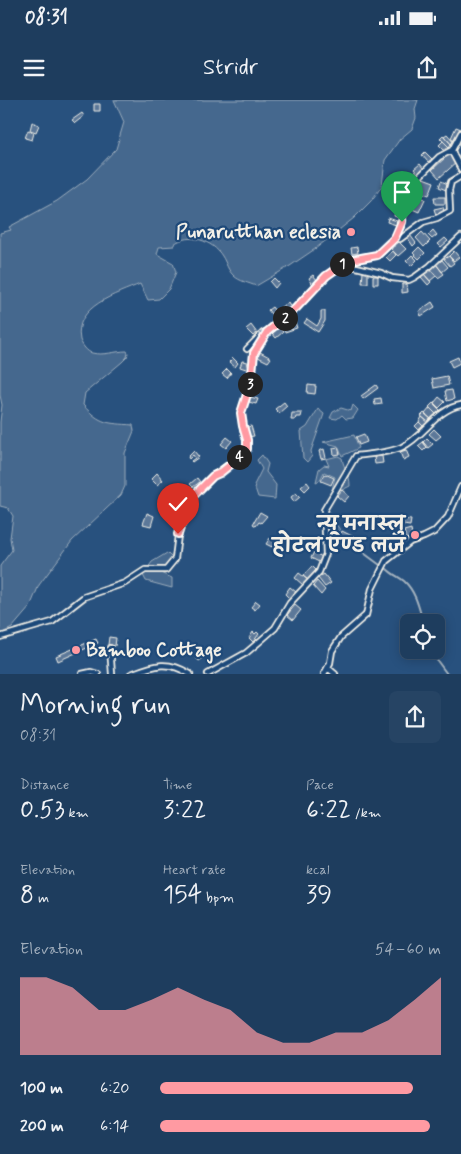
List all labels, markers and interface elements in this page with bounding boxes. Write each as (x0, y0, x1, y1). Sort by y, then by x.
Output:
text: 08:31 (25, 5, 68, 30)
icon: menu (20, 54, 48, 82)
text: Stridr (203, 54, 258, 82)
icon: share (413, 54, 441, 82)
pin (381, 171, 423, 222)
icon: arrive (388, 178, 416, 206)
place label: Punarutthan eclesia (176, 220, 341, 245)
marker: Punarutthan eclesia (345, 226, 357, 238)
pin: 1 (330, 252, 354, 276)
text: 1 (339, 255, 346, 273)
pin: 2 (272, 306, 298, 330)
text: 2 (282, 309, 289, 327)
pin: 3 (238, 372, 262, 396)
text: 3 (247, 375, 254, 393)
pin: 4 (226, 444, 252, 470)
text: 4 (235, 448, 244, 466)
pin (157, 483, 199, 534)
icon: check (164, 490, 192, 518)
place label: न्यू मनास्लु होटल एण्ड लज (270, 512, 407, 559)
marker: न्यू मनास्लु होटल एण्ड लज (409, 529, 421, 541)
map controls (400, 614, 445, 659)
button: locate (400, 614, 445, 659)
place label: Bamboo Cottage (86, 638, 222, 664)
marker: Bamboo Cottage (70, 644, 82, 656)
text: Morning run (20, 687, 171, 724)
button: share (389, 691, 441, 743)
text: 08:31 (20, 725, 56, 746)
text: Distance (20, 776, 69, 794)
text: Time (163, 776, 192, 794)
text: Pace (306, 776, 334, 794)
text: 0.53 (20, 794, 65, 827)
text: 3:22 (163, 794, 206, 827)
text: 6:22 (306, 794, 351, 827)
text: km (65, 804, 89, 822)
text: /km (351, 804, 381, 822)
text: Elevation (20, 861, 75, 879)
text: Heart rate (163, 861, 226, 879)
text: kcal (306, 861, 330, 879)
text: 8 (20, 879, 34, 912)
text: 154 (163, 879, 202, 912)
text: 39 (306, 879, 332, 912)
text: m (34, 889, 49, 907)
text: bpm (202, 889, 234, 907)
text: Elevation (20, 939, 83, 960)
text: 54–60 m (375, 939, 441, 960)
text: 100 m (20, 1078, 63, 1099)
text: 6:20 (100, 1078, 129, 1099)
text: 200 m (20, 1116, 64, 1137)
text: 6:14 (100, 1116, 129, 1137)

